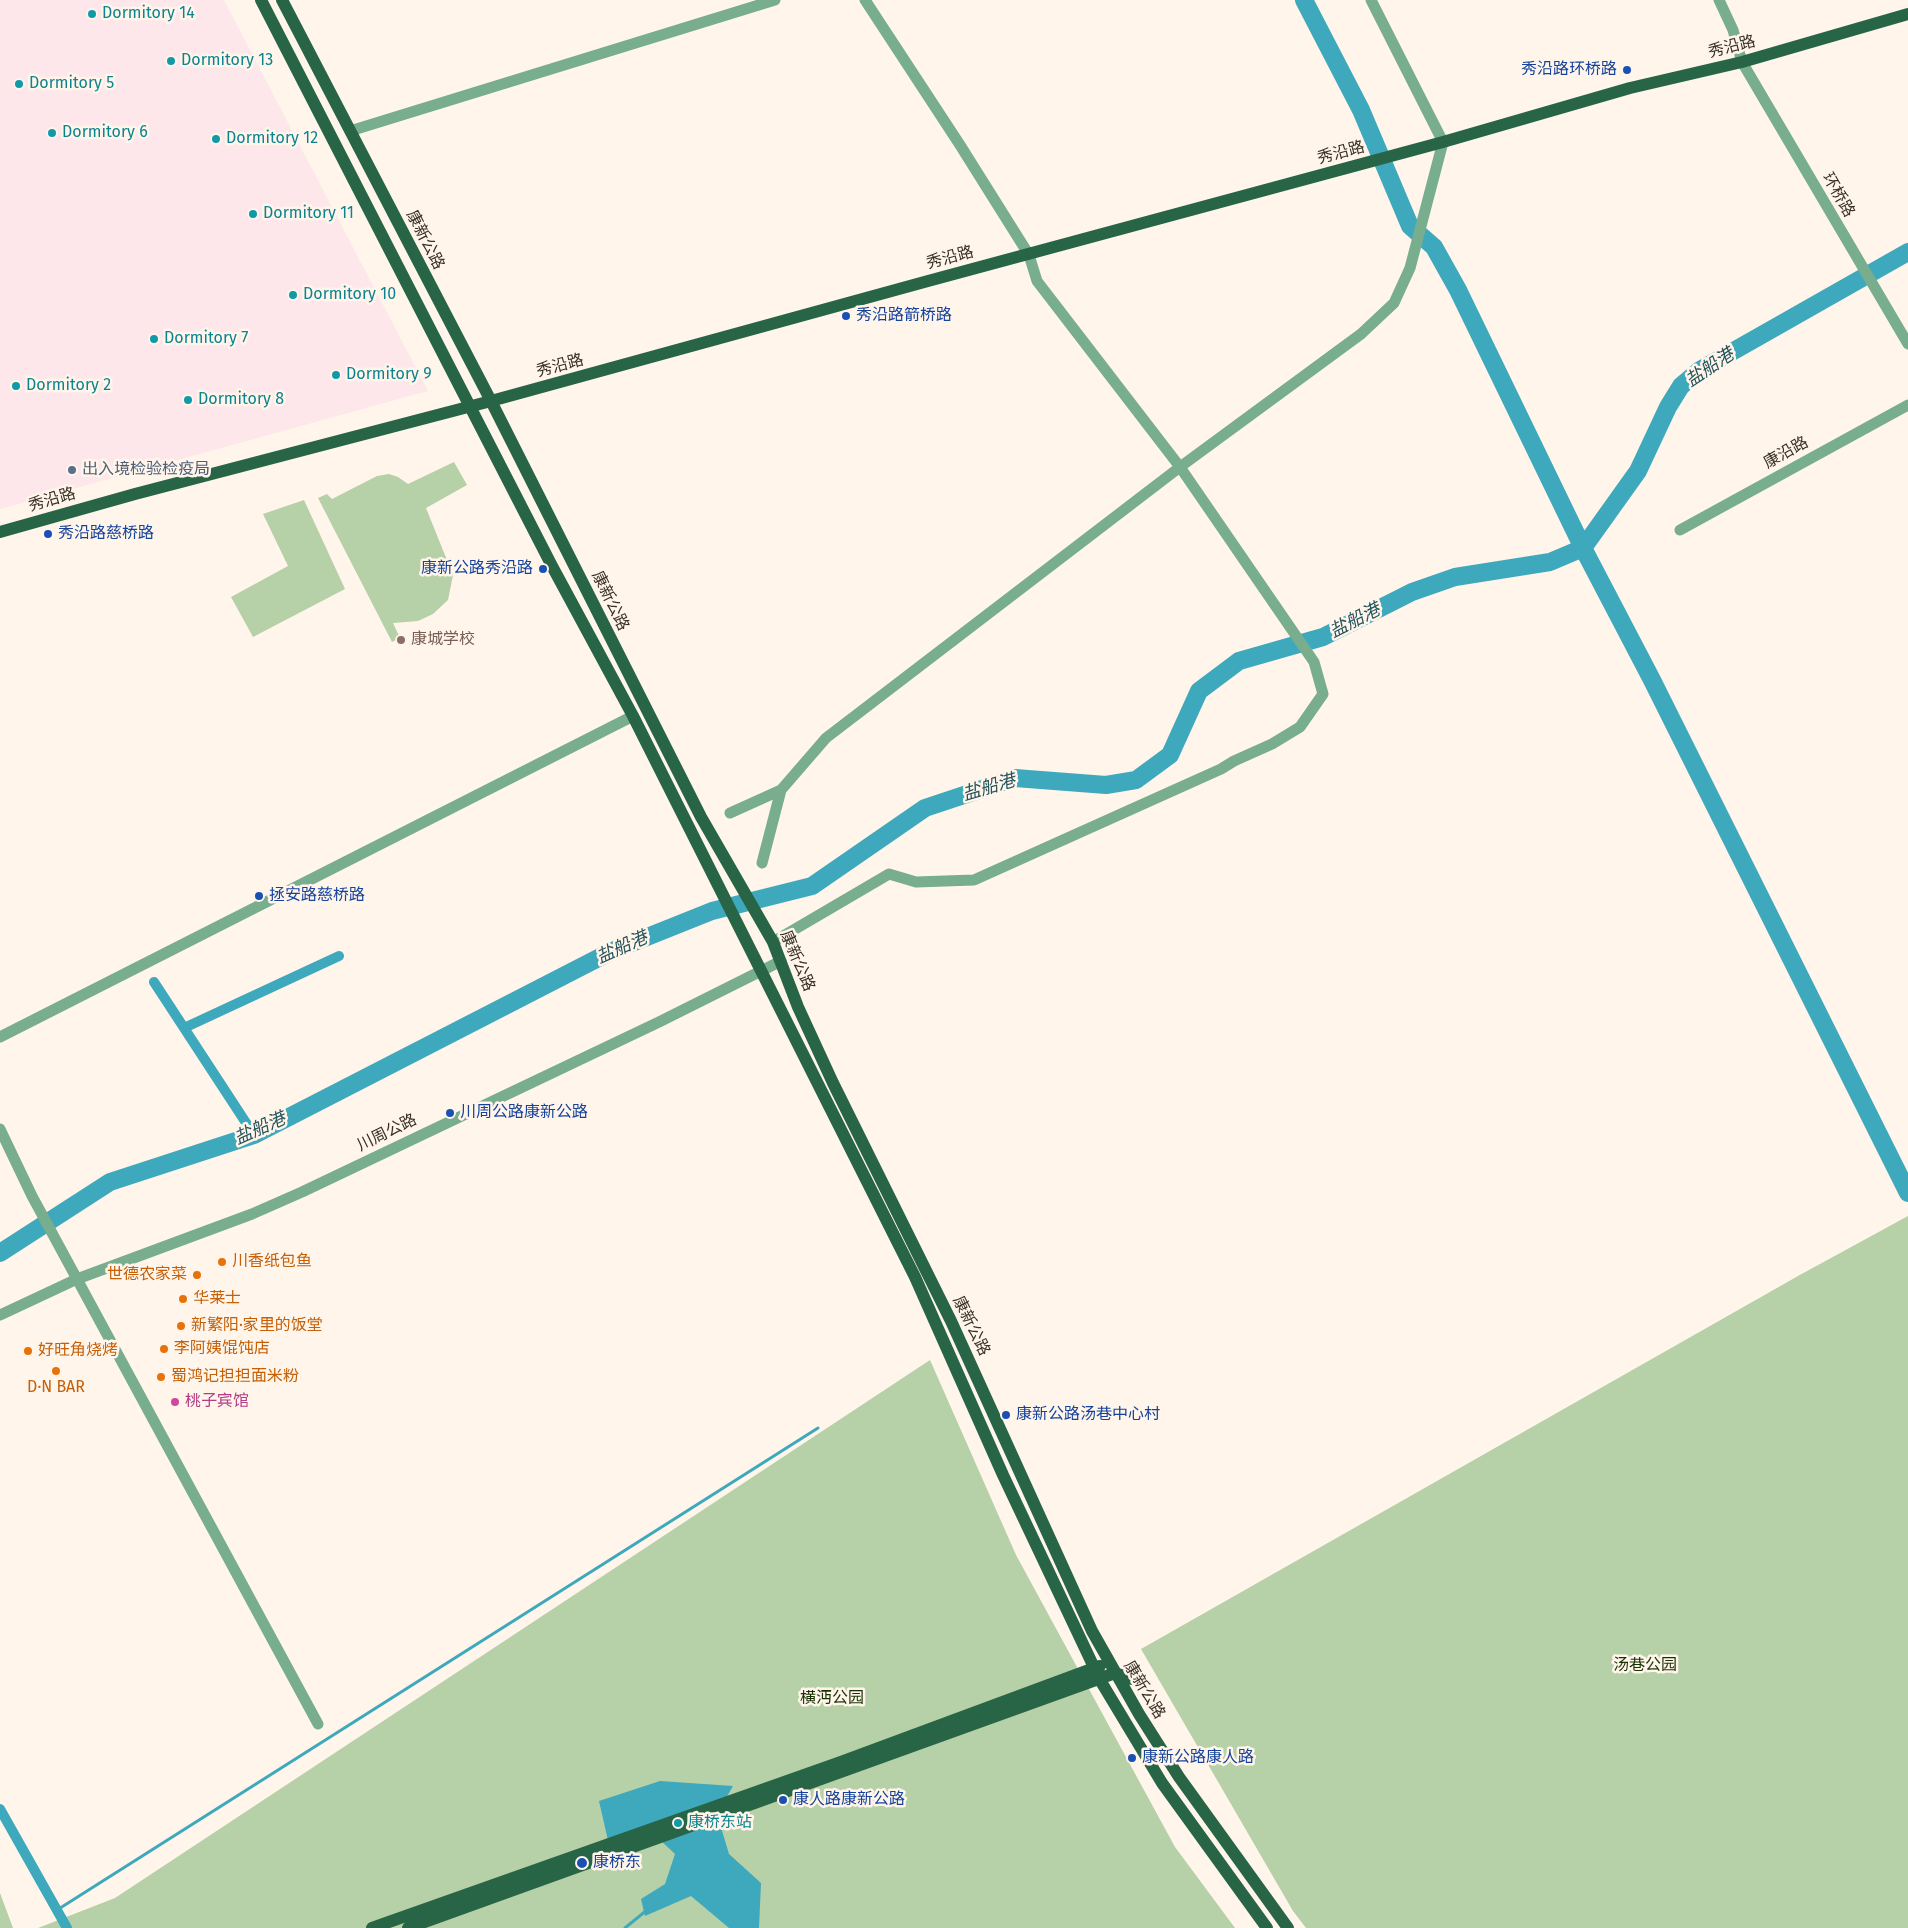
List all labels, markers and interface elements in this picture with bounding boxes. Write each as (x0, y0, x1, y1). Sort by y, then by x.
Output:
place label: Dormitory 14 (102, 4, 195, 24)
marker: Dormitory 14 (86, 8, 98, 20)
street label: 秀沿路 (1706, 32, 1758, 62)
place label: Dormitory 13 (181, 51, 273, 71)
marker: Dormitory 13 (165, 55, 177, 67)
place label: 秀沿路环桥路 (1521, 60, 1617, 80)
marker: 秀沿路环桥路 (1621, 64, 1633, 76)
place label: Dormitory 5 (29, 74, 114, 94)
marker: Dormitory 5 (13, 78, 25, 90)
place label: Dormitory 6 (62, 123, 148, 143)
marker: Dormitory 6 (46, 127, 58, 139)
place label: Dormitory 12 (226, 129, 318, 149)
marker: Dormitory 12 (210, 133, 222, 145)
street label: 秀沿路 (1315, 138, 1367, 168)
street label: 环桥路 (1818, 169, 1858, 221)
place label: Dormitory 11 (263, 204, 354, 224)
street label: 康新公路 (402, 207, 448, 273)
marker: Dormitory 11 (247, 208, 259, 220)
street label: 秀沿路 (924, 243, 976, 273)
place label: Dormitory 10 (303, 285, 396, 305)
marker: Dormitory 10 (287, 289, 299, 301)
place label: 秀沿路箭桥路 (856, 306, 952, 326)
marker: 秀沿路箭桥路 (840, 310, 852, 322)
place label: Dormitory 7 (164, 329, 248, 349)
marker: Dormitory 7 (148, 333, 160, 345)
water label: 盐船港 (1682, 344, 1738, 392)
street label: 秀沿路 (534, 351, 586, 381)
place label: Dormitory 9 (346, 365, 432, 385)
marker: Dormitory 9 (330, 369, 342, 381)
place label: Dormitory 2 (26, 376, 111, 396)
marker: Dormitory 2 (10, 380, 22, 392)
place label: Dormitory 8 (198, 390, 284, 410)
marker: Dormitory 8 (182, 394, 194, 406)
street label: 康沿路 (1760, 433, 1812, 473)
place label: 出入境检验检疫局 (82, 460, 210, 480)
marker: 出入境检验检疫局 (66, 464, 78, 476)
street label: 秀沿路 (26, 484, 78, 516)
place label: 秀沿路慈桥路 (58, 524, 154, 544)
marker: 秀沿路慈桥路 (42, 528, 54, 540)
place label: 康新公路秀沿路 (421, 559, 533, 579)
marker: 康新公路秀沿路 (537, 563, 549, 575)
street label: 康新公路 (587, 568, 633, 634)
water label: 盐船港 (1326, 599, 1384, 643)
place label: 康城学校 (411, 630, 475, 650)
marker: 康城学校 (395, 634, 407, 646)
water label: 盐船港 (960, 770, 1018, 806)
place label: 拯安路慈桥路 (269, 886, 365, 906)
marker: 拯安路慈桥路 (253, 890, 265, 902)
water label: 盐船港 (593, 927, 651, 969)
street label: 康新公路 (776, 928, 818, 994)
place label: 川周公路康新公路 (460, 1103, 588, 1123)
marker: 川周公路康新公路 (444, 1107, 456, 1119)
water label: 盐船港 (231, 1108, 289, 1150)
street label: 川周公路 (354, 1110, 420, 1156)
place label: 川香纸包鱼 (232, 1252, 312, 1272)
marker: 川香纸包鱼 (216, 1256, 228, 1268)
place label: 世德农家菜 (107, 1265, 187, 1285)
marker: 世德农家菜 (191, 1269, 203, 1281)
place label: 华莱士 (193, 1289, 241, 1309)
marker: 华莱士 (177, 1293, 189, 1305)
street label: 康新公路 (948, 1293, 994, 1359)
place label: 新繁阳·家里的饭堂 (191, 1316, 323, 1336)
marker: 新繁阳·家里的饭堂 (175, 1320, 187, 1332)
place label: 李阿姨馄饨店 (174, 1339, 270, 1359)
place label: 好旺角烧烤 (38, 1341, 118, 1361)
marker: 李阿姨馄饨店 (158, 1343, 170, 1355)
marker: 好旺角烧烤 (22, 1345, 34, 1357)
marker: D·N BAR (50, 1365, 62, 1377)
place label: 蜀鸿记担担面米粉 (171, 1367, 299, 1387)
marker: 蜀鸿记担担面米粉 (155, 1371, 167, 1383)
place label: D·N BAR (27, 1378, 85, 1398)
place label: 桃子宾馆 (185, 1392, 249, 1412)
marker: 桃子宾馆 (169, 1396, 181, 1408)
place label: 康新公路汤巷中心村 (1016, 1405, 1160, 1425)
marker: 康新公路汤巷中心村 (1000, 1409, 1012, 1421)
park label: 汤巷公园 (1613, 1656, 1677, 1676)
street label: 康新公路 (1119, 1658, 1169, 1722)
park label: 横沔公园 (800, 1689, 864, 1709)
place label: 康新公路康人路 (1142, 1748, 1254, 1768)
marker: 康新公路康人路 (1126, 1752, 1138, 1764)
place label: 康人路康新公路 (793, 1790, 905, 1810)
marker: 康人路康新公路 (777, 1794, 789, 1806)
place label: 康桥东站 (688, 1813, 752, 1833)
marker: 康桥东站 (672, 1817, 684, 1829)
place label: 康桥东 (593, 1853, 641, 1873)
marker: 康桥东 (575, 1856, 589, 1870)

